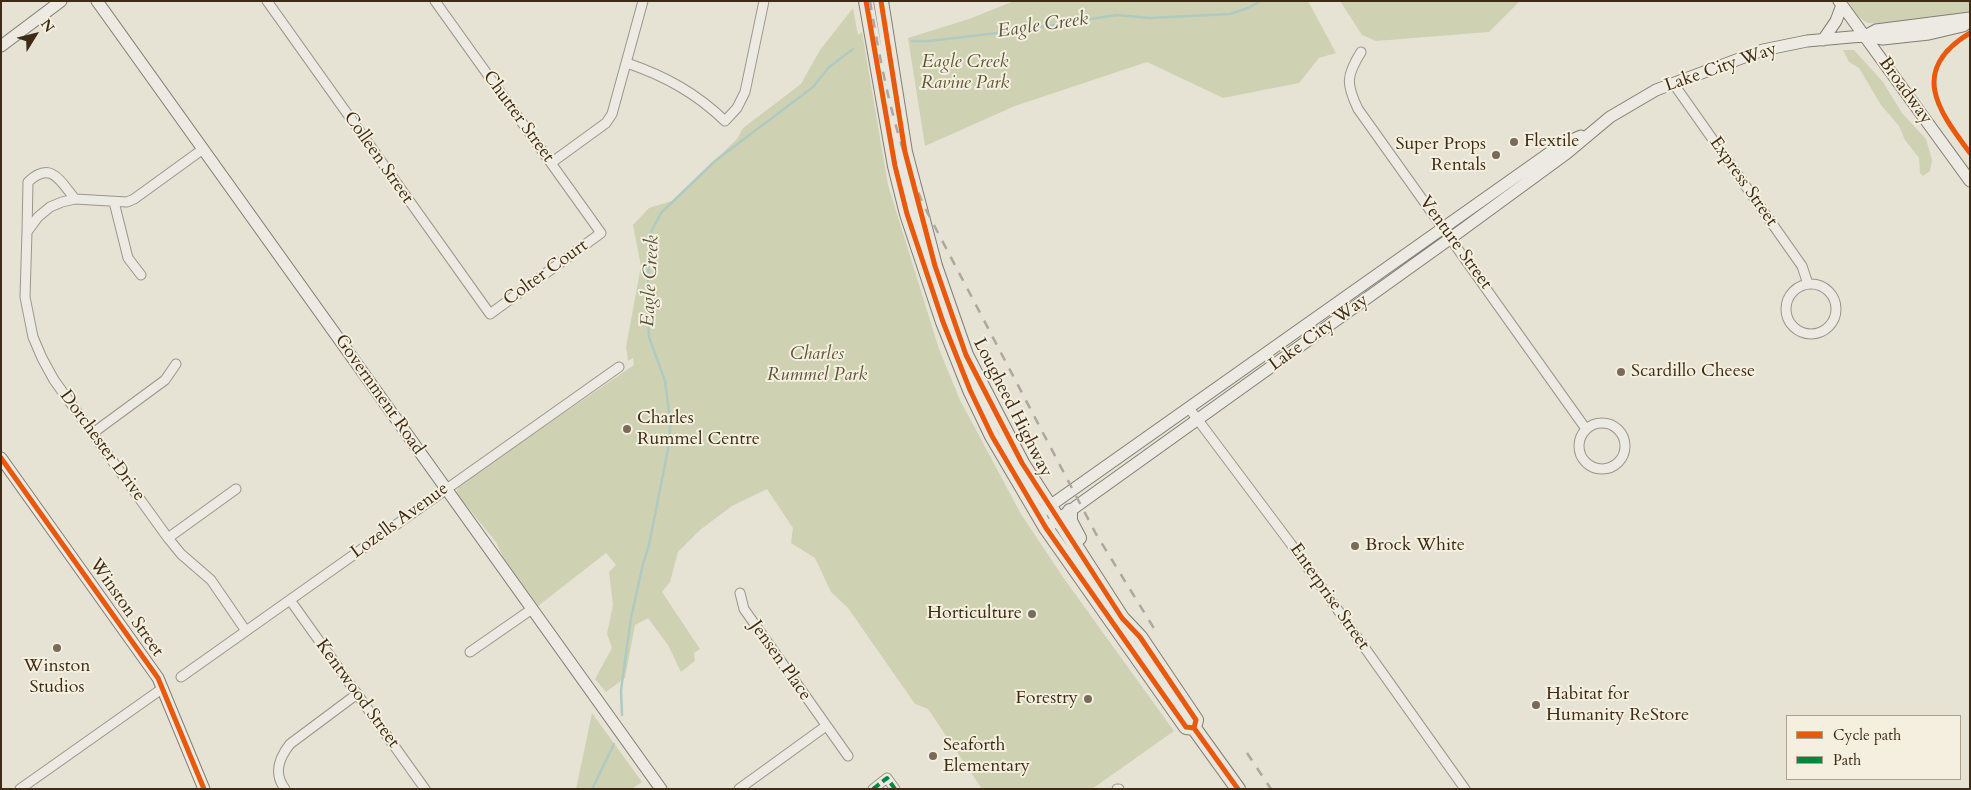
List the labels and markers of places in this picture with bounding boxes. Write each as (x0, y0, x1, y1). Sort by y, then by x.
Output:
place label: Flextile (1524, 131, 1579, 153)
place label: Super Props Rentals (1395, 134, 1486, 176)
marker: Flextile (1508, 136, 1520, 148)
marker: Super Props Rentals (1490, 149, 1502, 161)
place label: Scardillo Cheese (1631, 361, 1755, 383)
marker: Scardillo Cheese (1615, 366, 1627, 378)
place label: Charles Rummel Centre (637, 408, 760, 450)
marker: Charles Rummel Centre (621, 423, 633, 435)
place label: Brock White (1365, 535, 1465, 557)
marker: Brock White (1349, 540, 1361, 552)
place label: Horticulture (927, 603, 1022, 625)
marker: Horticulture (1026, 608, 1038, 620)
marker: Winston Studios (51, 642, 63, 654)
place label: Winston Studios (24, 656, 90, 699)
place label: Habitat for Humanity ReStore (1546, 684, 1689, 726)
place label: Forestry (1015, 688, 1078, 710)
marker: Forestry (1082, 693, 1094, 705)
marker: Habitat for Humanity ReStore (1530, 699, 1542, 711)
place label: Seaforth Elementary (943, 735, 1030, 778)
marker: Seaforth Elementary (927, 750, 939, 762)

